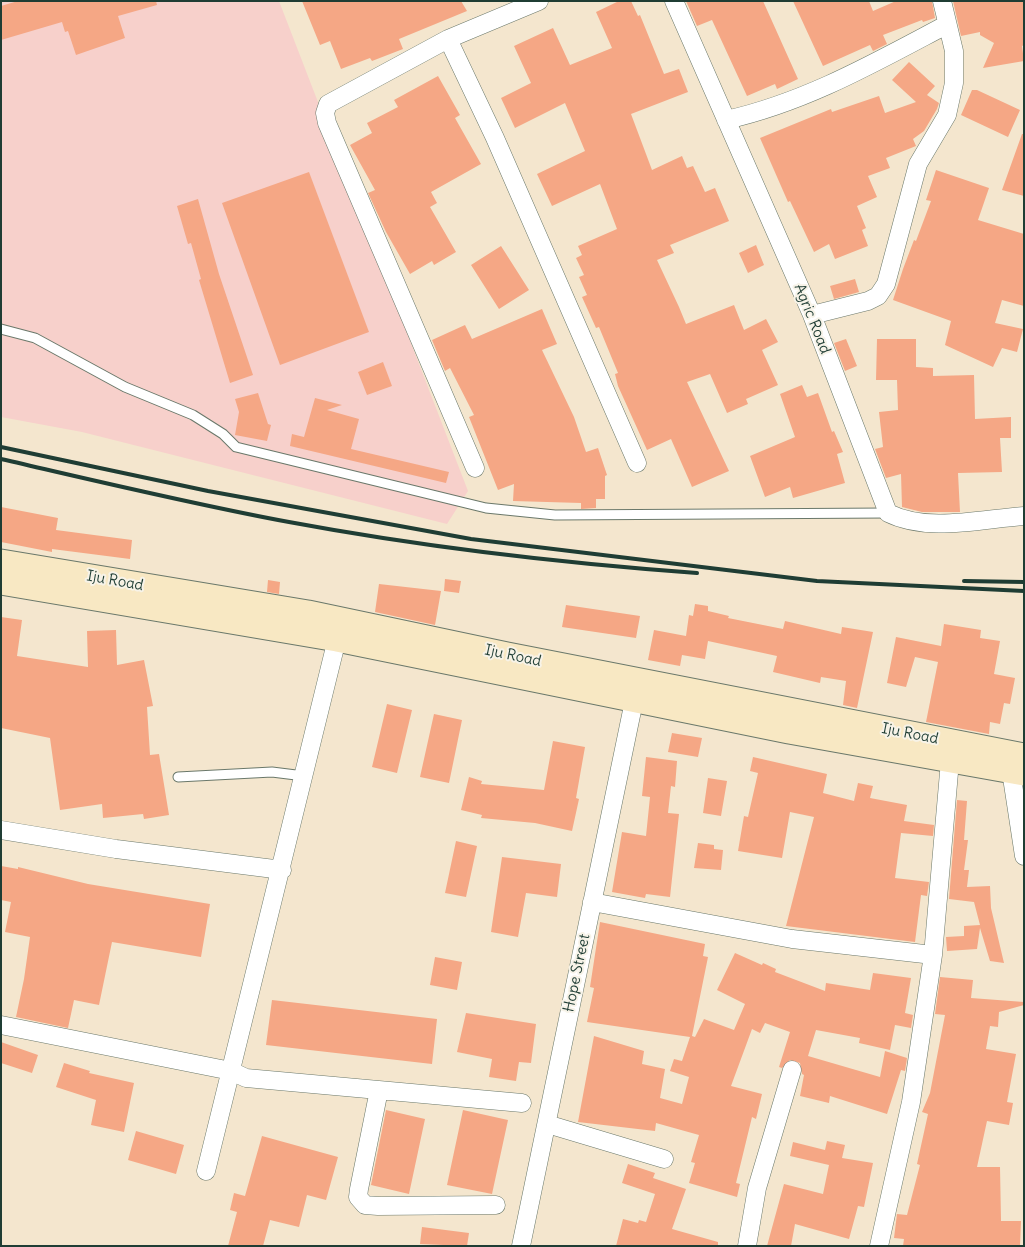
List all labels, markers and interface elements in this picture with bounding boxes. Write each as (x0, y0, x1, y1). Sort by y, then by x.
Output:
street label: Agric Road (790, 281, 834, 357)
street label: Iju Road (85, 567, 145, 595)
street label: Iju Road (483, 641, 543, 671)
street label: Iju Road (880, 720, 940, 748)
street label: Hope Street (560, 932, 594, 1014)

